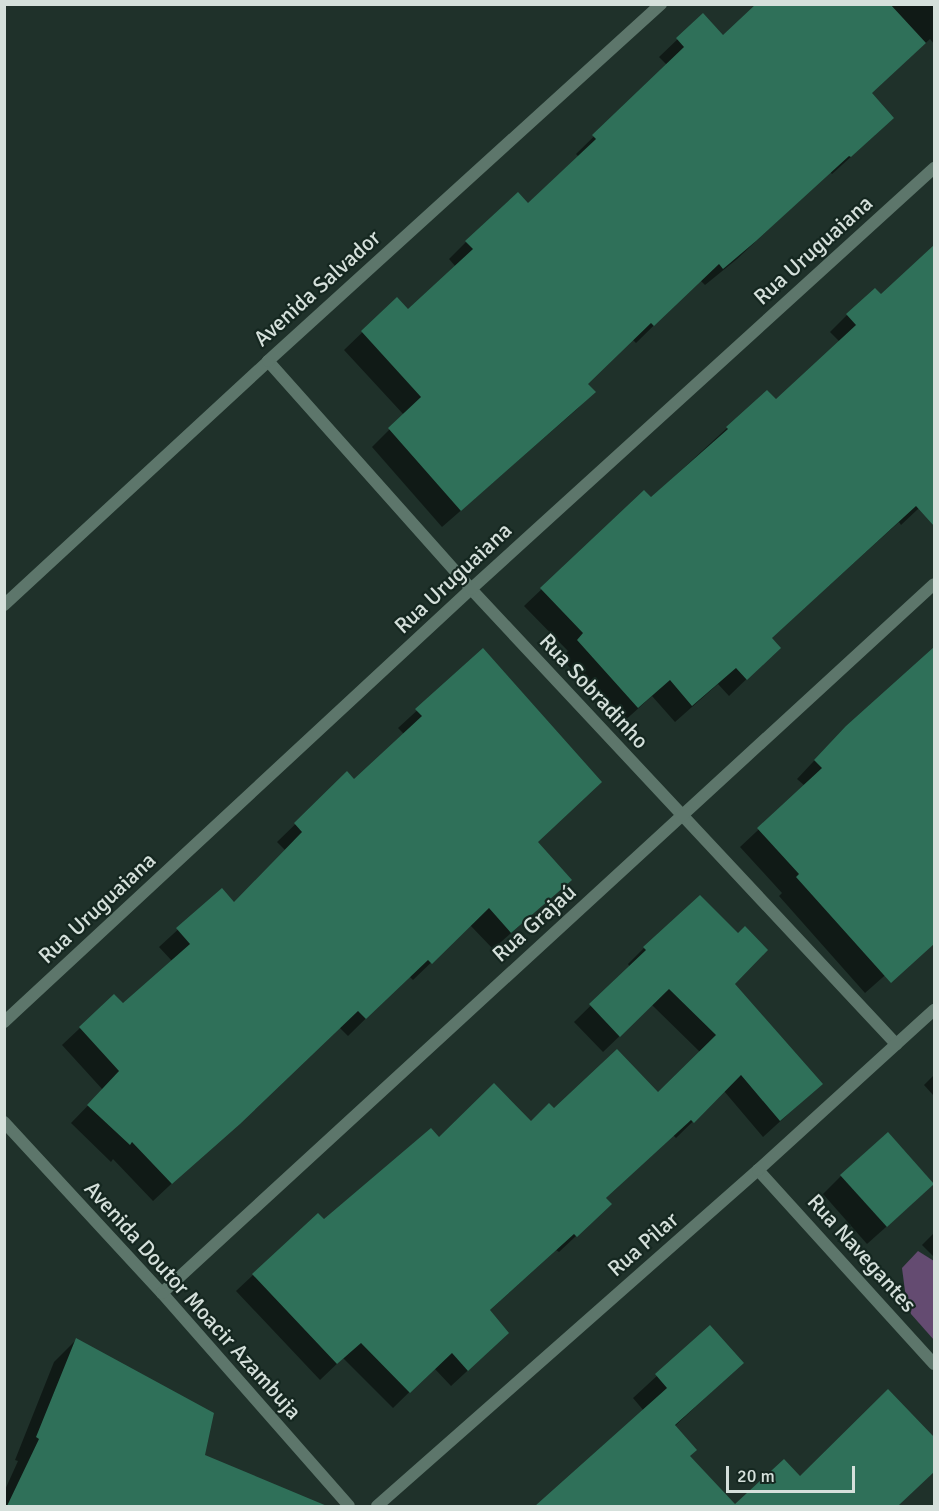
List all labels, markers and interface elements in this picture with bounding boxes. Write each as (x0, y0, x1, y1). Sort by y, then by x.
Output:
street label: Rua Uruguaiana (748, 190, 878, 310)
street label: Avenida Salvador (248, 224, 386, 352)
street label: Rua Uruguaiana (389, 517, 517, 639)
street label: Rua Sobradinho (534, 628, 654, 754)
street label: Rua Uruguaiana (33, 847, 161, 969)
street label: Rua Grajaú (487, 879, 581, 967)
street label: Avenida Doutor Moacir Azambuja (79, 1175, 307, 1425)
street label: Rua Navegantes (802, 1188, 922, 1318)
street label: Rua Pilar (602, 1206, 684, 1282)
scale bar (729, 1454, 858, 1492)
text: 20 m (737, 1465, 775, 1487)

